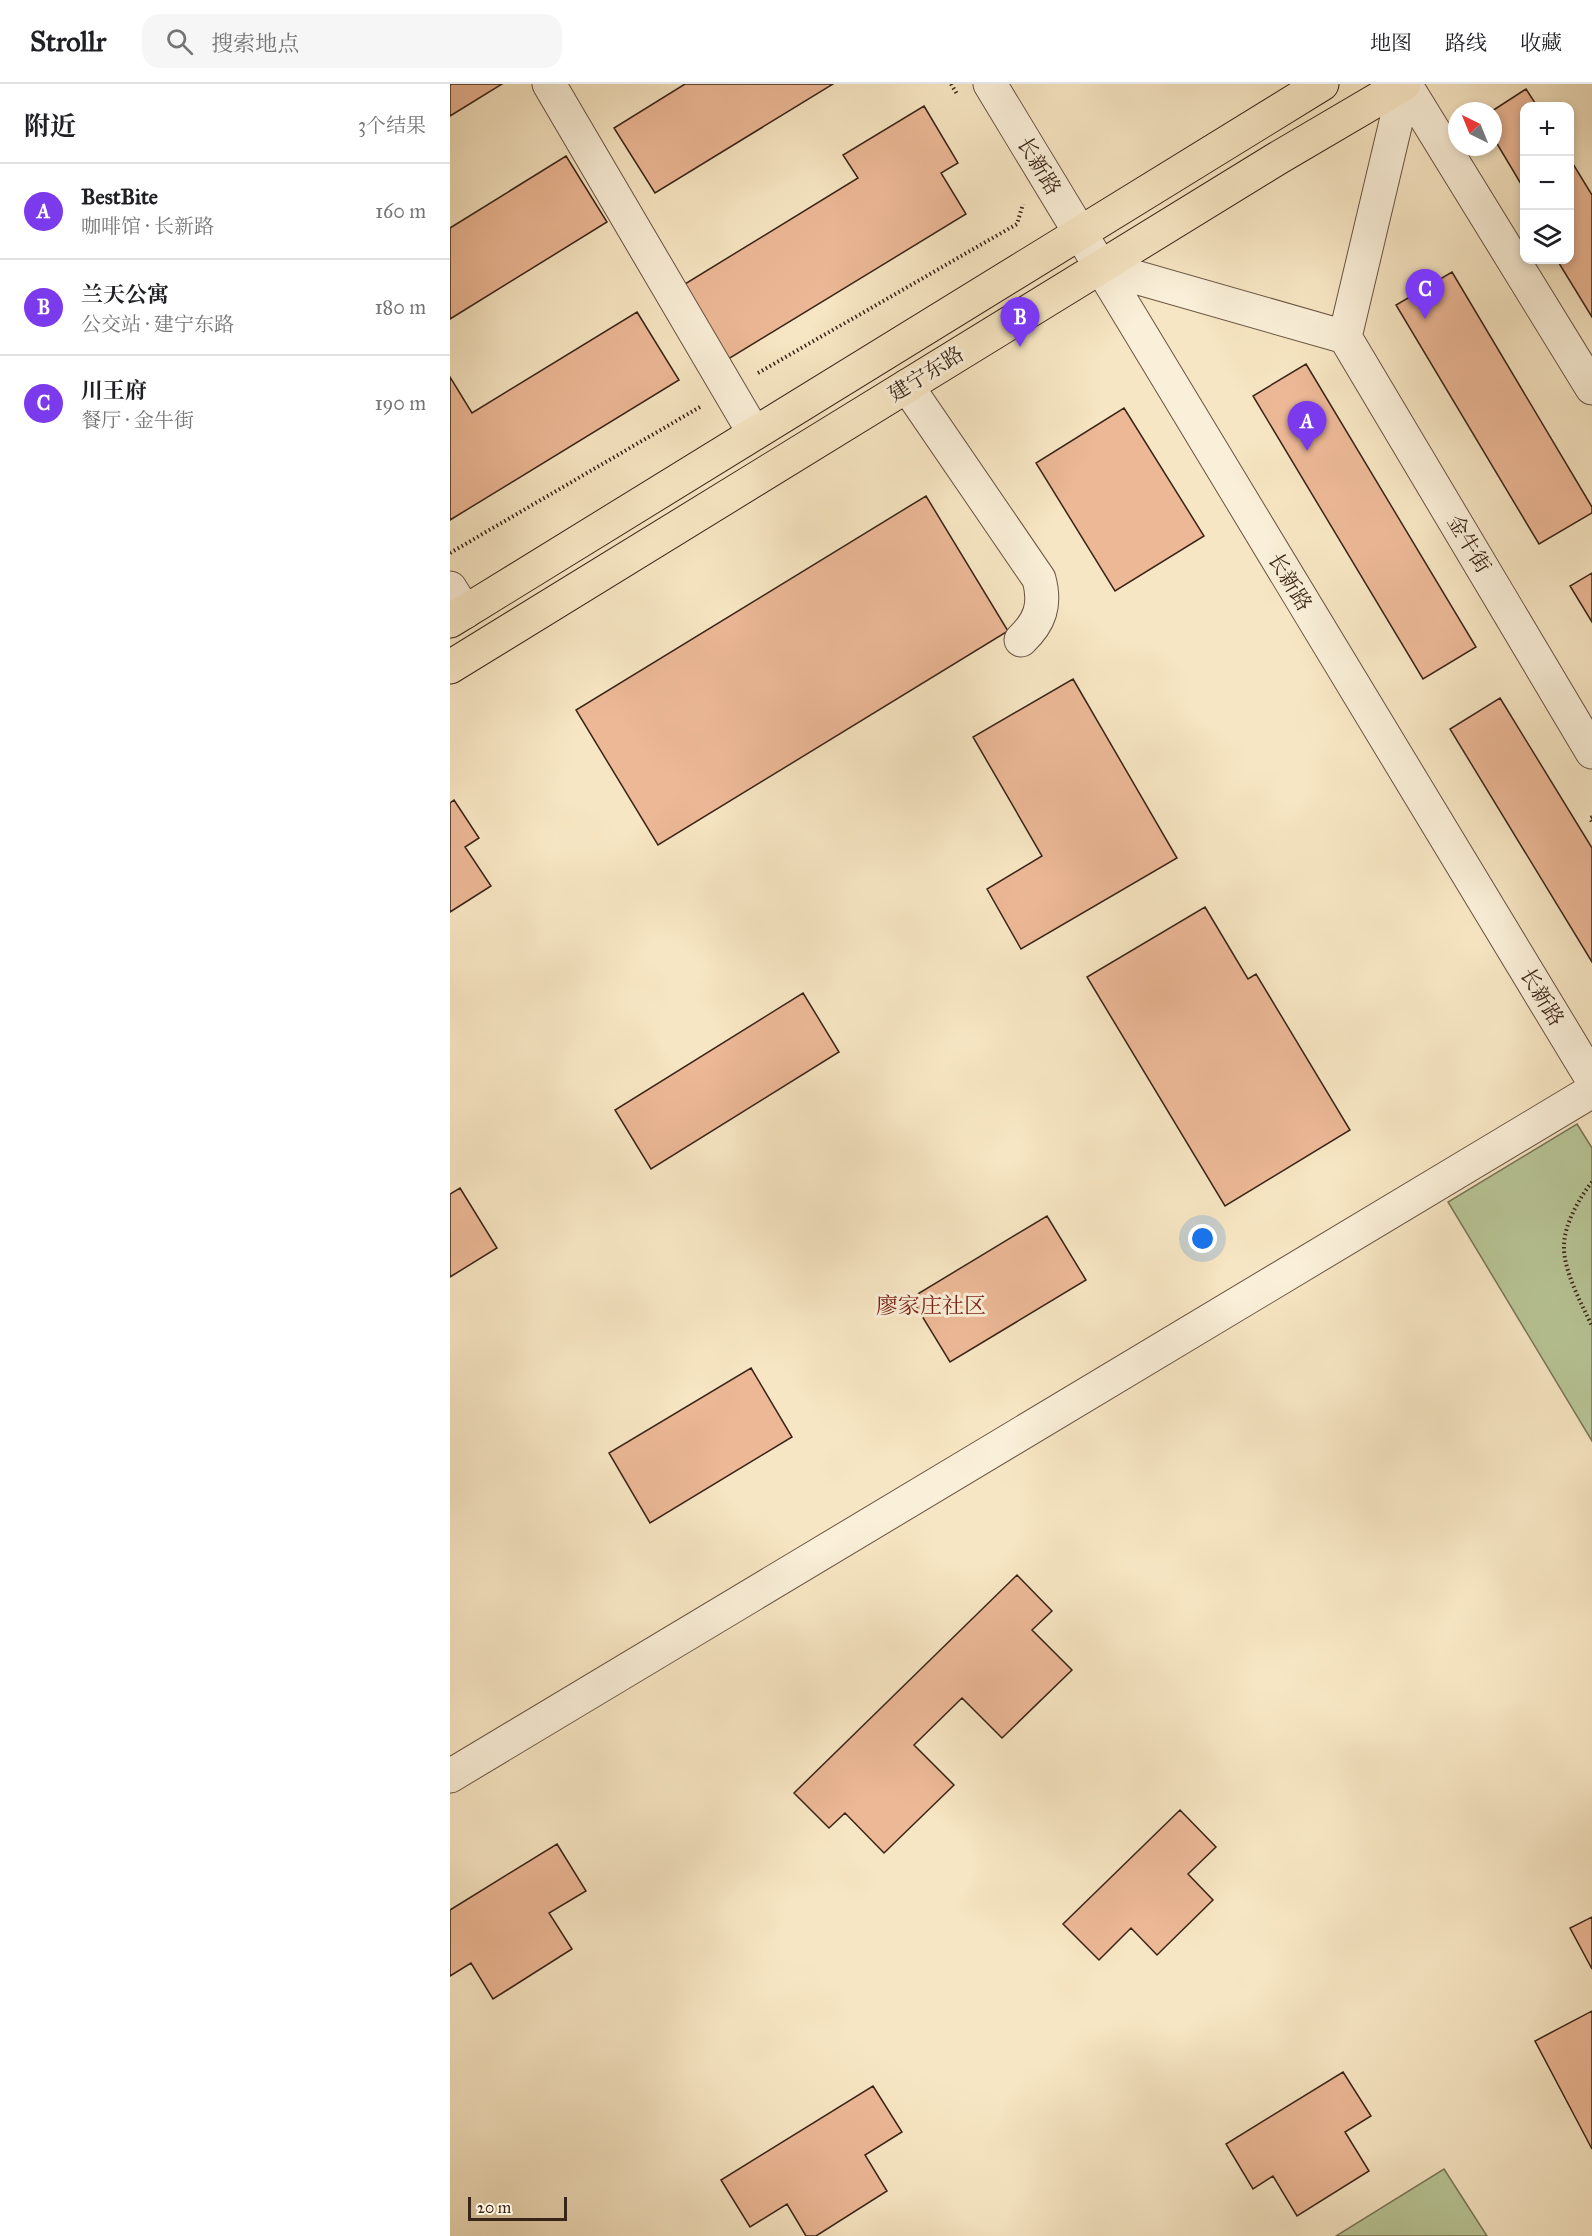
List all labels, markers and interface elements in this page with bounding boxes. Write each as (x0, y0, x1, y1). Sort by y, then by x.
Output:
search box (142, 14, 562, 68)
text: Strollr (30, 24, 106, 59)
icon: search (163, 25, 196, 58)
text: 搜索地点 (211, 30, 299, 57)
text: 地图 (1370, 30, 1412, 56)
text: 路线 (1445, 30, 1487, 56)
text: 收藏 (1520, 30, 1562, 56)
north arrow (1448, 102, 1502, 156)
map controls (1520, 102, 1574, 264)
button: + (1520, 102, 1574, 156)
text: 附近 (24, 110, 76, 142)
text: 3个结果 (358, 113, 426, 137)
street label: 长新路 (1012, 132, 1066, 200)
button: − (1520, 156, 1574, 210)
text: BestBite (81, 183, 158, 210)
text: A (37, 199, 50, 223)
text: 160 m (375, 199, 426, 223)
button: layers (1520, 210, 1574, 264)
text: 咖啡馆 · 长新路 (81, 214, 214, 238)
pin: C (1406, 270, 1444, 319)
text: 兰天公寓 (81, 281, 169, 308)
text: B (37, 295, 50, 319)
text: 180 m (375, 295, 426, 319)
pin: B (1000, 298, 1040, 347)
text: 公交站 · 建宁东路 (81, 312, 234, 336)
street label: 建宁东路 (883, 341, 969, 407)
text: 川王府 (81, 377, 147, 404)
text: C (37, 391, 50, 415)
text: 190 m (375, 391, 426, 415)
pin: A (1288, 402, 1326, 451)
text: 餐厅 · 金牛街 (81, 408, 194, 432)
street label: 金牛街 (1442, 510, 1496, 578)
street label: 长新路 (1263, 548, 1317, 616)
street label: 长新路 (1515, 963, 1569, 1031)
your location (1188, 1224, 1217, 1253)
district label: 廖家庄社区 (876, 1292, 986, 1319)
scale bar (468, 2194, 567, 2222)
text: 20 m (477, 2198, 511, 2217)

